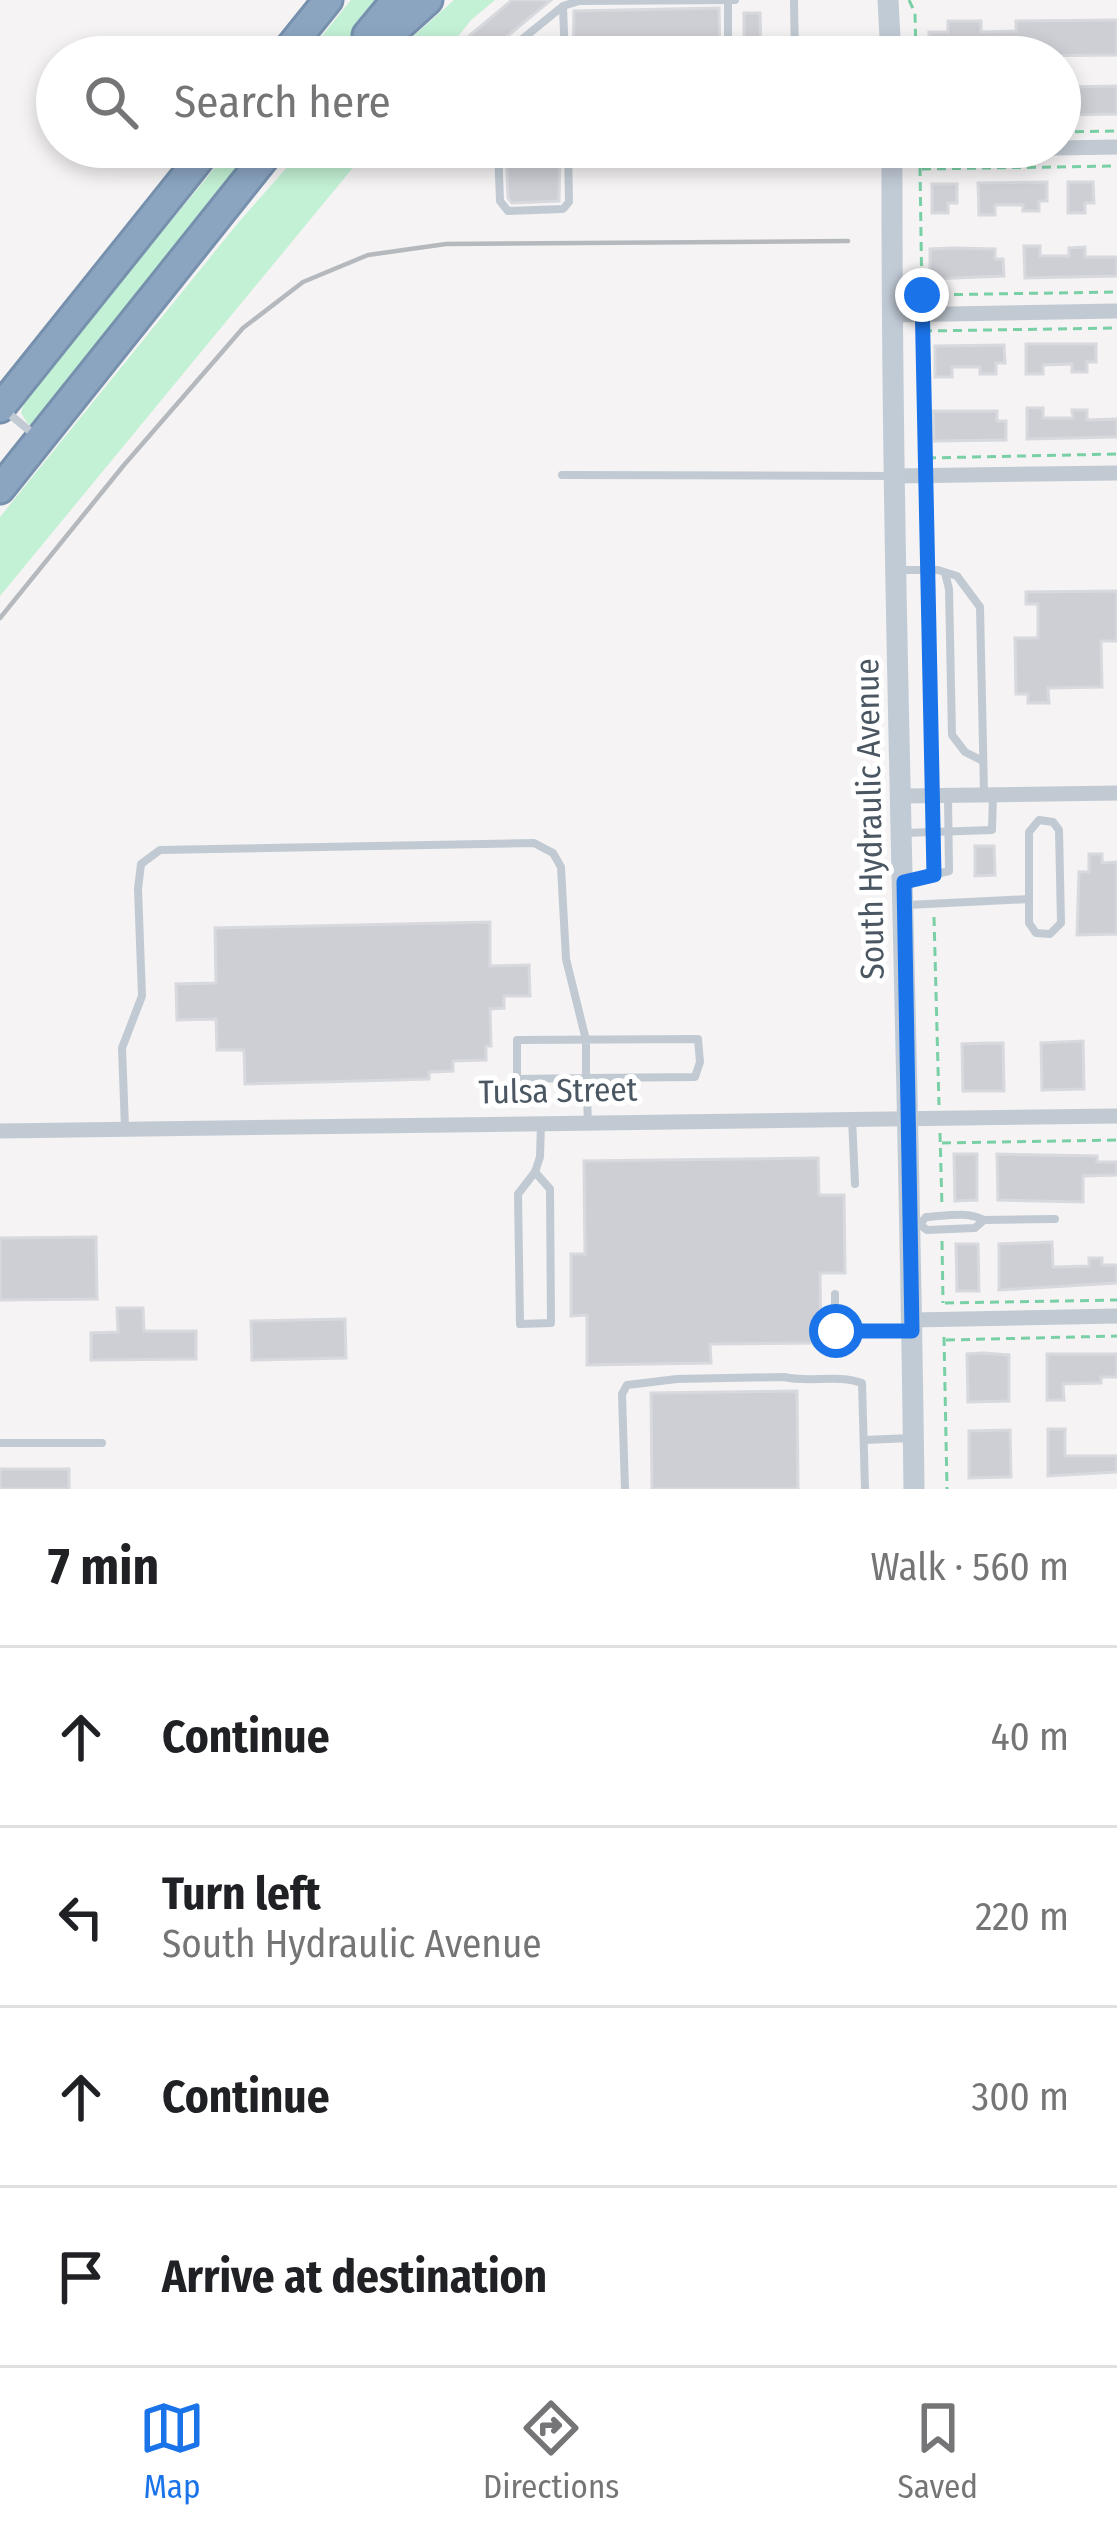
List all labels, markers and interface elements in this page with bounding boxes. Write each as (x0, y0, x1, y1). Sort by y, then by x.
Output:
search box (36, 36, 1081, 168)
icon: search (78, 69, 144, 135)
text: Search here (174, 75, 391, 129)
route end (895, 268, 949, 322)
street label: South Hydraulic Avenue (847, 658, 893, 980)
street label: Tulsa Street (478, 1070, 638, 1112)
route start (809, 1304, 863, 1358)
text: 7 min (48, 1536, 159, 1598)
text: Walk · 560 m (870, 1544, 1069, 1590)
icon: ahead (48, 1704, 114, 1770)
text: Continue (162, 1710, 330, 1764)
text: 40 m (991, 1714, 1069, 1760)
text: Turn left (162, 1867, 321, 1921)
icon: left (48, 1884, 114, 1950)
text: 220 m (975, 1894, 1069, 1940)
text: South Hydraulic Avenue (162, 1921, 542, 1967)
icon: ahead (48, 2064, 114, 2130)
text: Continue (162, 2070, 330, 2124)
text: 300 m (972, 2074, 1069, 2120)
icon: arrive (48, 2244, 114, 2310)
text: Arrive at destination (162, 2250, 547, 2304)
tab: Map (139, 2395, 205, 2507)
tab: Directions (483, 2395, 619, 2507)
tab: Saved (897, 2395, 978, 2507)

